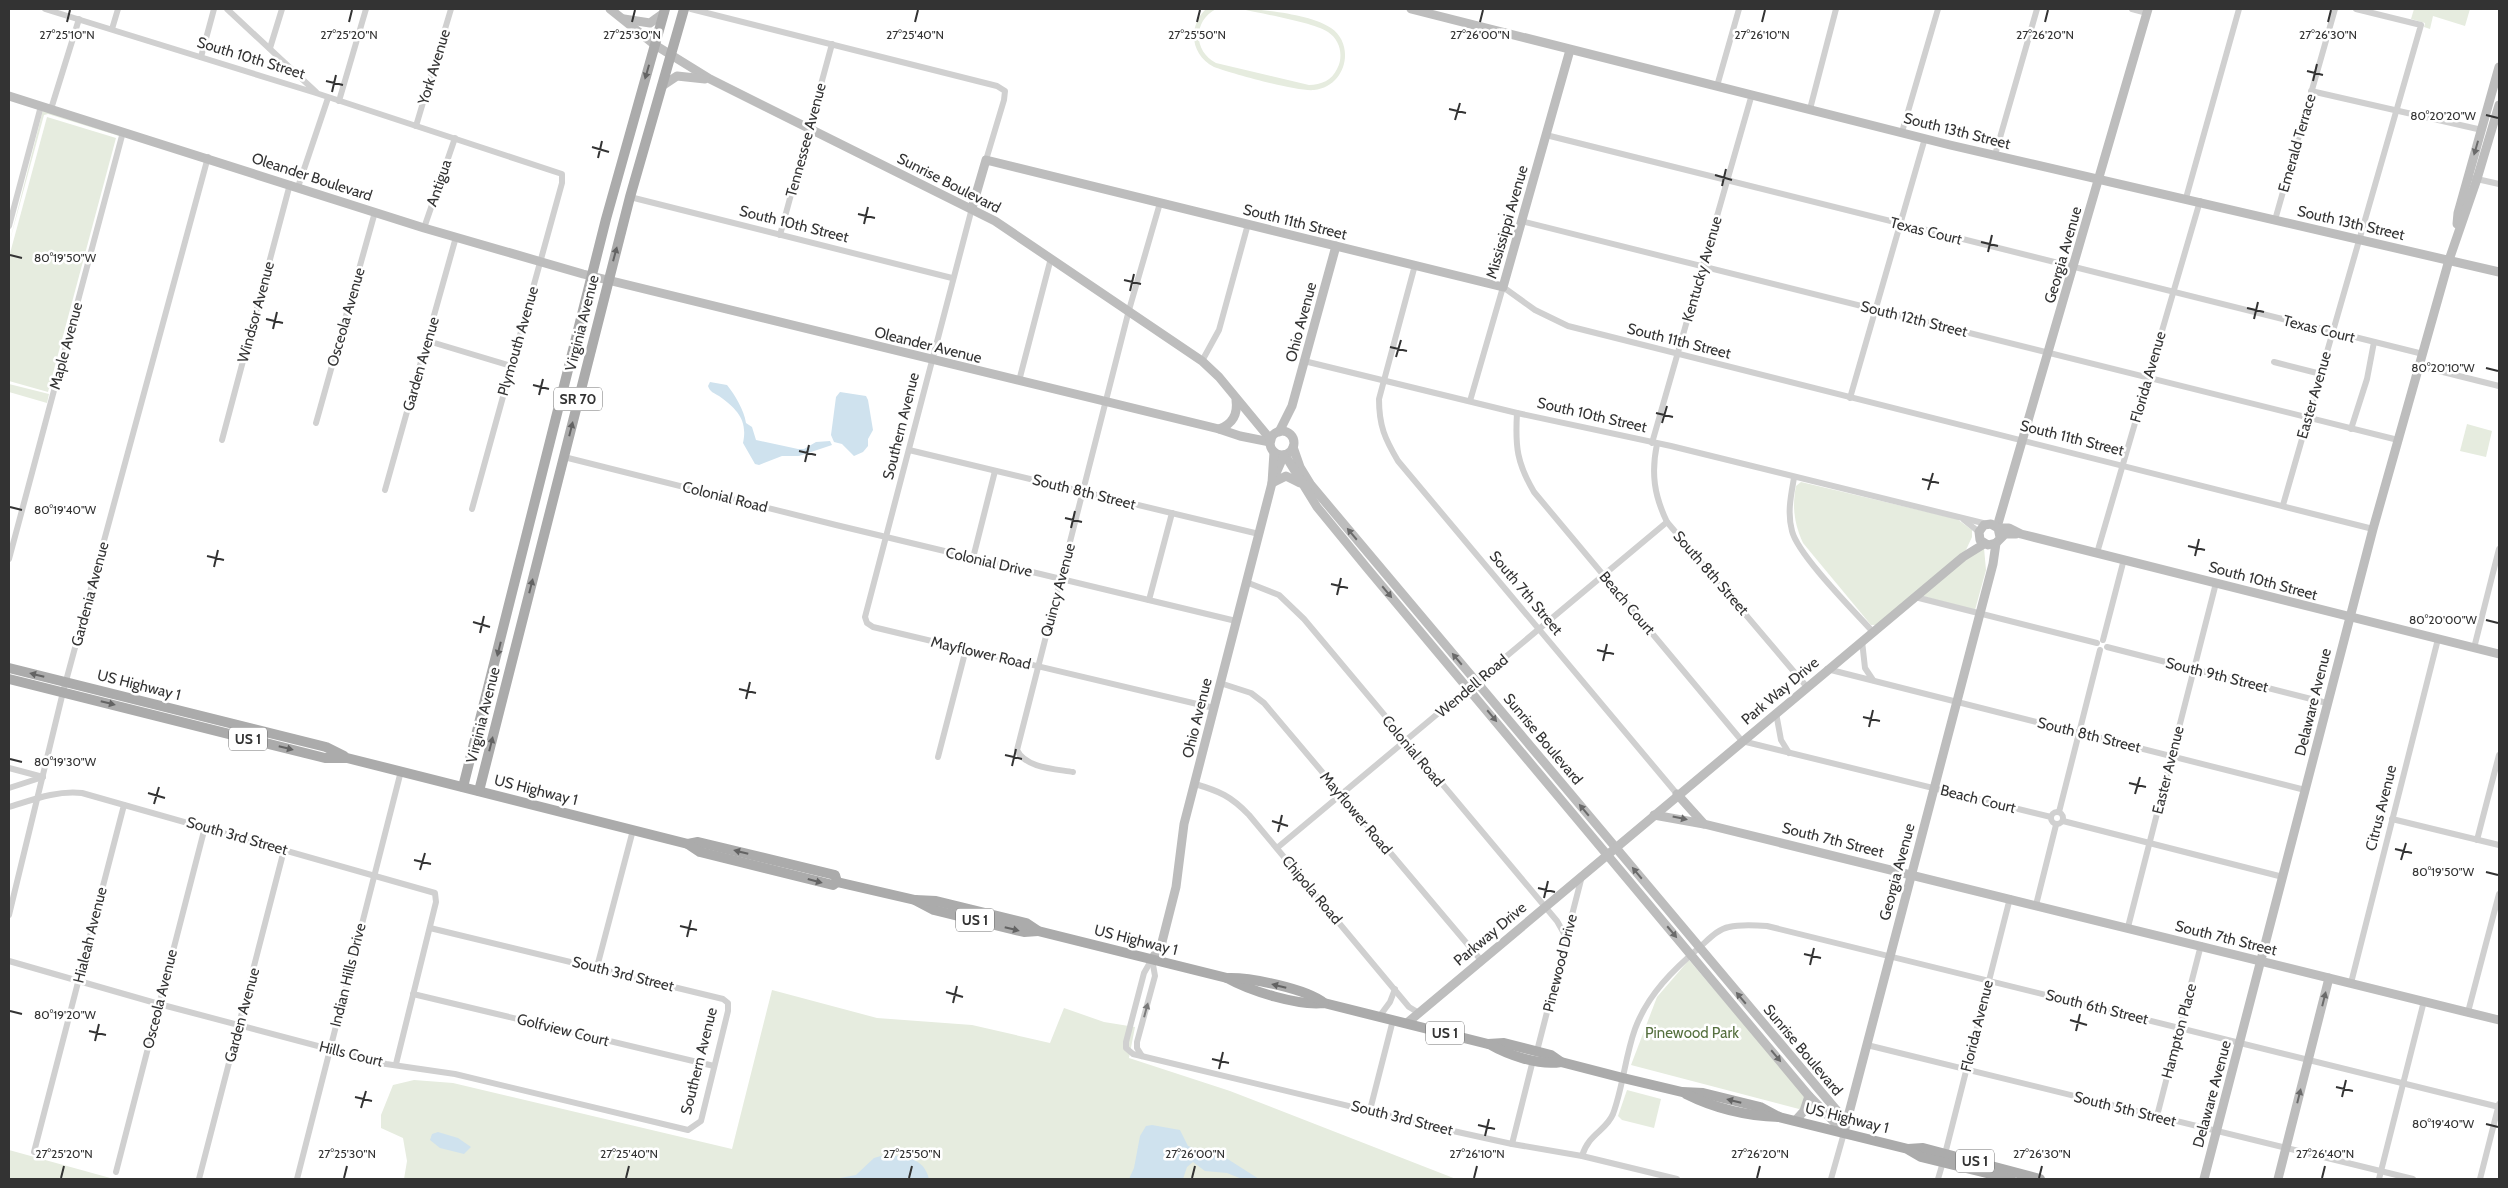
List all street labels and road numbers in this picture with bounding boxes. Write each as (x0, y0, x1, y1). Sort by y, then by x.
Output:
street label: York Avenue (414, 27, 454, 108)
street label: South 10th Street (195, 33, 307, 83)
street label: Tennessee Avenue (782, 81, 830, 199)
street label: Emerald Terrace (2274, 91, 2320, 194)
street label: South 13th Street (1902, 109, 2012, 153)
street label: Oleander Boulevard (249, 149, 375, 205)
street label: Sunrise Boulevard (894, 149, 1004, 217)
street label: Antigua (423, 156, 456, 209)
street label: Mississippi Avenue (1482, 163, 1532, 281)
street label: South 11th Street (1241, 200, 1349, 244)
street label: South 10th Street (738, 202, 850, 246)
street label: South 13th Street (2296, 202, 2406, 244)
street label: Georgia Avenue (2041, 204, 2085, 305)
street label: Texas Court (1888, 213, 1964, 249)
street label: Kentucky Avenue (1678, 214, 1726, 324)
street label: Windsor Avenue (234, 259, 278, 365)
street label: Osceola Avenue (323, 265, 369, 368)
street label: Virginia Avenue (561, 273, 603, 373)
street label: Ohio Avenue (1282, 280, 1320, 364)
street label: Plymouth Avenue (494, 284, 542, 398)
street label: South 12th Street (1859, 297, 1969, 341)
street label: Maple Avenue (46, 300, 86, 392)
street label: Texas Court (2281, 311, 2357, 347)
street label: Garden Avenue (399, 315, 443, 413)
street label: South 11th Street (1625, 319, 1733, 363)
street label: Oleander Avenue (873, 323, 984, 367)
street label: Florida Avenue (2126, 329, 2170, 425)
street label: Easter Avenue (2293, 349, 2335, 441)
street label: Southern Avenue (879, 370, 923, 481)
road number: SR 70 (554, 388, 602, 410)
street label: South 10th Street (1535, 394, 1649, 436)
street label: South 11th Street (2018, 416, 2126, 460)
street label: South 8th Street (1031, 470, 1137, 514)
street label: Colonial Road (681, 478, 769, 516)
street label: South 8th Street (1670, 527, 1752, 619)
street label: Gardenia Avenue (67, 539, 113, 648)
street label: Quincy Avenue (1037, 541, 1079, 639)
street label: Colonial Drive (944, 543, 1034, 581)
street label: South 7th Street (1486, 547, 1566, 639)
street label: South 10th Street (2207, 558, 2319, 604)
street label: Beach Court (1595, 568, 1659, 638)
street label: Mayflower Road (929, 633, 1033, 673)
street label: Delaware Avenue (2291, 646, 2335, 758)
street label: Wendell Road (1432, 651, 1512, 721)
street label: Park Way Drive (1738, 653, 1823, 729)
street label: South 9th Street (2164, 654, 2270, 696)
street label: Virginia Avenue (462, 665, 504, 765)
street label: US Highway 1 (95, 666, 183, 704)
street label: Ohio Avenue (1178, 676, 1216, 760)
street label: Sunrise Boulevard (1500, 690, 1586, 788)
street label: Colonial Road (1378, 712, 1448, 790)
street label: South 8th Street (2036, 713, 2142, 757)
street label: Easter Avenue (2148, 724, 2188, 816)
road number: US 1 (229, 728, 267, 751)
street label: Citrus Avenue (2362, 763, 2400, 853)
street label: Mayflower Road (1316, 768, 1396, 858)
street label: US Highway 1 (492, 771, 580, 809)
street label: Beach Court (1938, 781, 2018, 817)
street label: South 3rd Street (184, 813, 290, 859)
street label: South 7th Street (1780, 819, 1886, 861)
street label: Georgia Avenue (1875, 821, 1919, 922)
street label: Chipola Road (1278, 852, 1346, 928)
street label: Hialeah Avenue (69, 885, 111, 985)
street label: Parkway Drive (1450, 898, 1530, 970)
road number: US 1 (956, 908, 994, 932)
street label: Pinewood Drive (1539, 912, 1581, 1014)
street label: South 7th Street (2173, 917, 2279, 959)
street label: Indian Hills Drive (326, 921, 370, 1029)
street label: US Highway 1 (1092, 921, 1180, 959)
street label: Osceola Avenue (139, 947, 181, 1051)
street label: South 3rd Street (570, 953, 676, 995)
street label: Garden Avenue (221, 965, 263, 1064)
street label: Florida Avenue (1957, 978, 1997, 1074)
street label: Hampton Place (2158, 981, 2200, 1081)
street label: South 6th Street (2044, 986, 2150, 1028)
street label: Sunrise Boulevard (1760, 1001, 1846, 1099)
street label: Southern Avenue (677, 1005, 721, 1116)
street label: Golfview Court (515, 1010, 611, 1050)
road number: US 1 (1426, 1021, 1464, 1044)
street label: Hills Court (317, 1037, 385, 1071)
street label: Delaware Avenue (2189, 1038, 2235, 1150)
street label: South 5th Street (2072, 1088, 2178, 1130)
street label: South 3rd Street (1349, 1097, 1455, 1139)
street label: US Highway 1 (1803, 1099, 1891, 1137)
road number: US 1 (1956, 1150, 1994, 1172)

